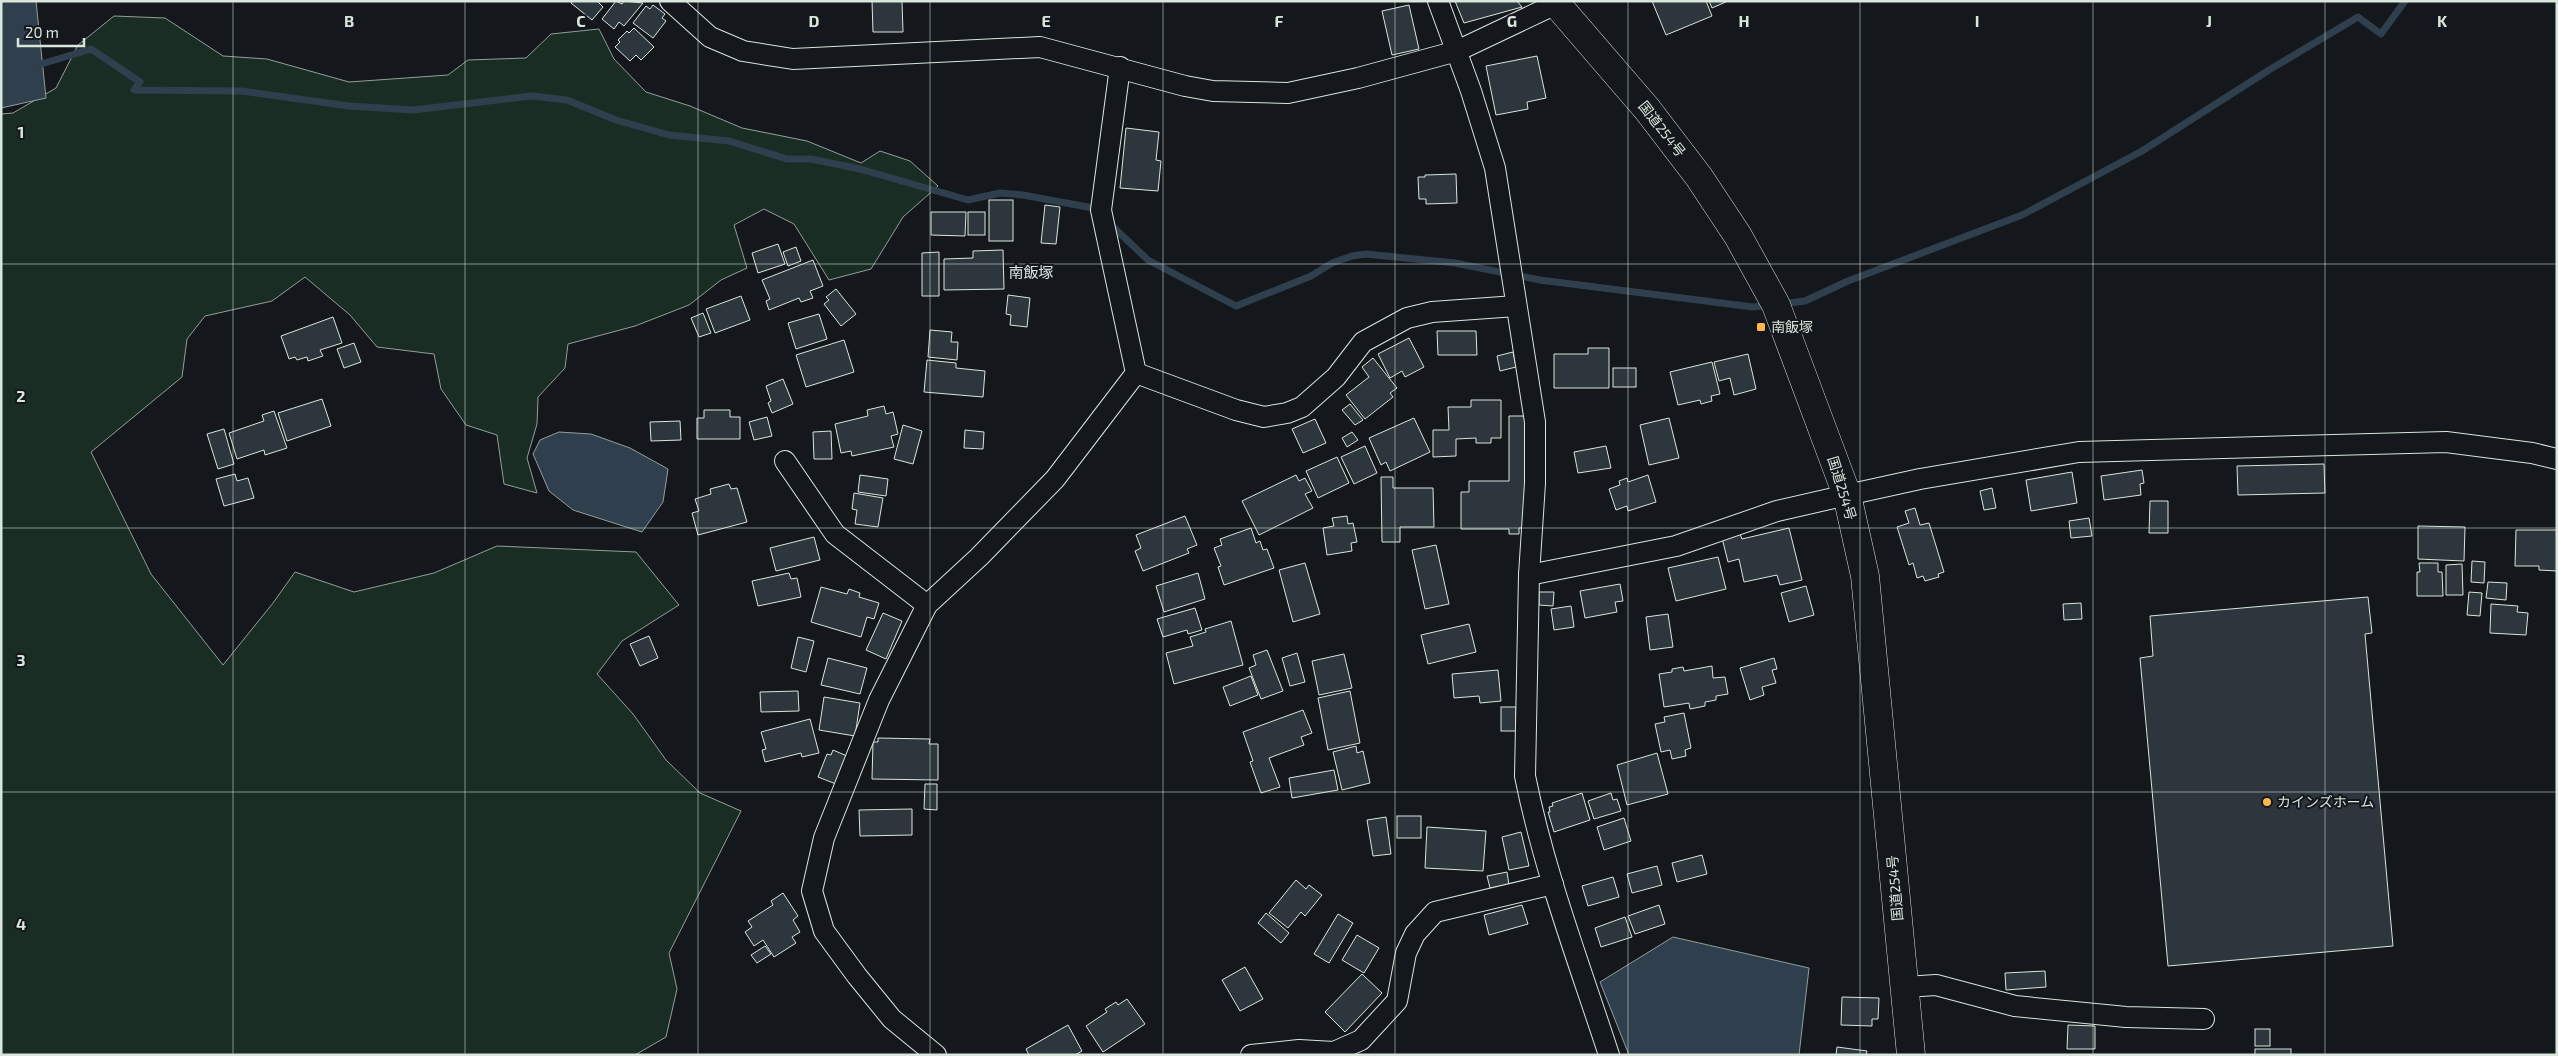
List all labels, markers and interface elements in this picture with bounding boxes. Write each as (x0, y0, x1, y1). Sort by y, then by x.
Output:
text: B (344, 11, 354, 30)
text: C (576, 11, 586, 30)
text: D (809, 11, 820, 30)
text: E (1041, 11, 1051, 30)
text: F (1275, 11, 1284, 30)
text: G (1507, 11, 1517, 30)
text: H (1738, 11, 1750, 30)
text: I (1975, 11, 1979, 30)
text: J (2206, 11, 2212, 30)
text: K (2437, 11, 2448, 30)
scale bar (18, 15, 84, 47)
text: 20 m (25, 23, 59, 41)
street label: 国道254号 (1635, 97, 1689, 160)
text: 1 (18, 122, 24, 141)
district label: 南飯塚 (1008, 263, 1054, 281)
place label: 南飯塚 (1771, 318, 1813, 335)
marker: 南飯塚 (1755, 321, 1767, 333)
text: 2 (16, 386, 26, 405)
street label: 国道254号 (1825, 454, 1860, 522)
text: 3 (16, 650, 26, 669)
place label: カインズホーム (2277, 793, 2374, 810)
marker: カインズホーム (2261, 796, 2273, 808)
street label: 国道254号 (1883, 854, 1906, 922)
text: 4 (16, 914, 26, 933)

